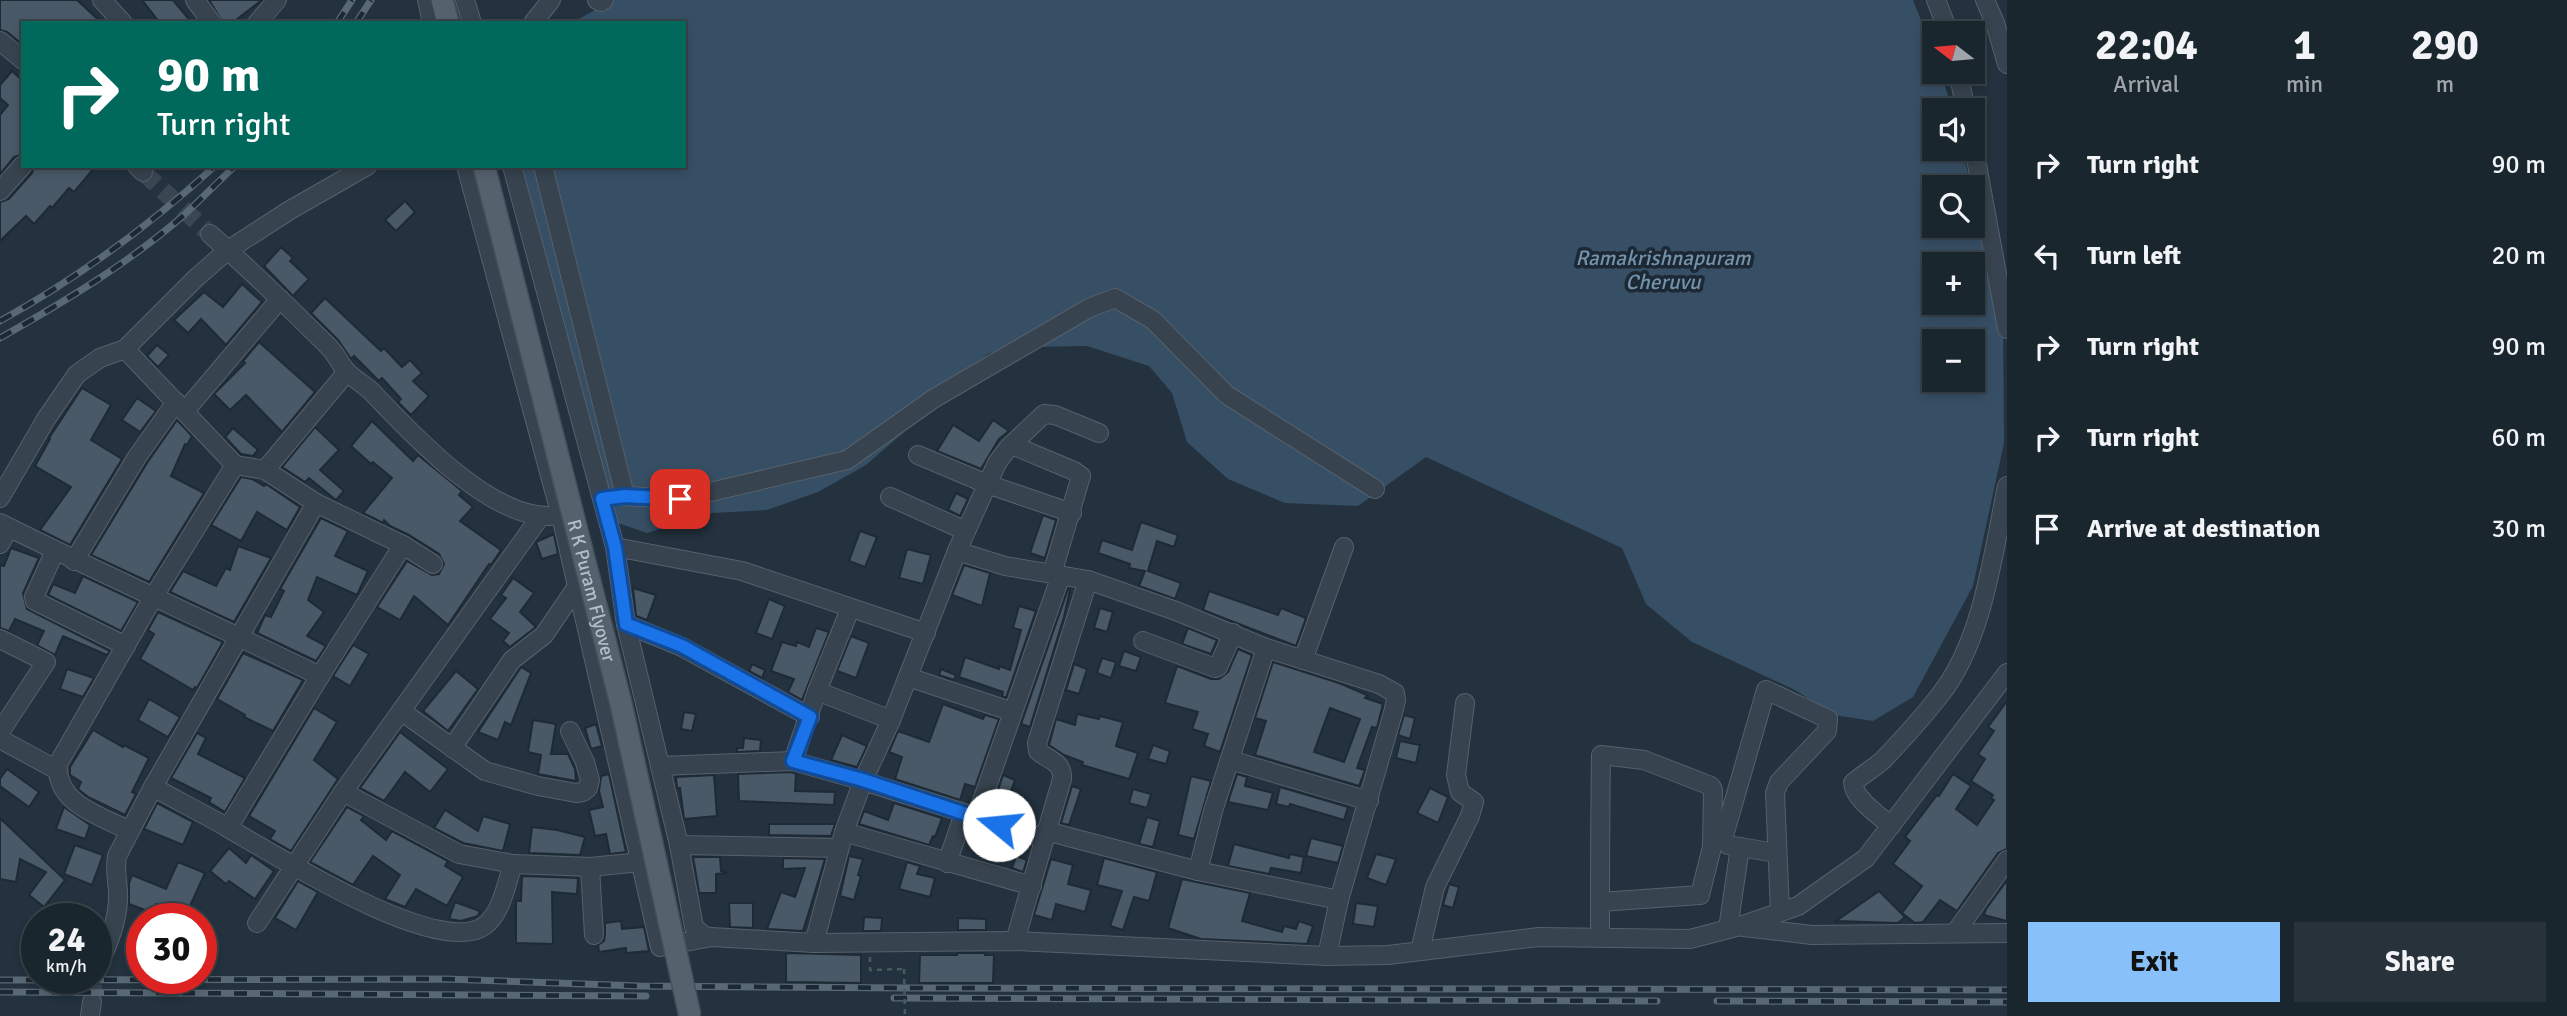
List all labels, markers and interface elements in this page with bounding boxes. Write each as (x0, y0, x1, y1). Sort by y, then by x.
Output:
text: 22:04 (2095, 20, 2198, 71)
text: 1 (2293, 20, 2316, 71)
text: 290 (2411, 20, 2479, 71)
north arrow (1922, 21, 1984, 84)
map controls (1922, 21, 1985, 392)
text: 90 m (157, 45, 260, 105)
icon: right (42, 49, 133, 140)
text: Arrival (2113, 70, 2180, 99)
text: min (2286, 70, 2323, 99)
text: m (2436, 70, 2454, 99)
button: sound (1922, 98, 1985, 161)
text: Turn right (157, 105, 290, 144)
icon: right (2028, 146, 2066, 184)
text: Turn right (2087, 149, 2199, 181)
text: 90 m (2491, 149, 2546, 181)
button: search (1922, 175, 1985, 238)
icon: left (2028, 237, 2066, 275)
text: Turn left (2087, 240, 2181, 272)
text: 20 m (2491, 240, 2546, 272)
water label: Ramakrishnapuram Cheruvu (1575, 245, 1752, 295)
button: + (1922, 252, 1985, 315)
icon: right (2028, 328, 2066, 366)
button: − (1922, 329, 1985, 392)
text: Turn right (2087, 331, 2199, 363)
text: 90 m (2491, 331, 2546, 363)
icon: right (2028, 419, 2066, 457)
text: Turn right (2087, 422, 2199, 454)
text: 60 m (2491, 422, 2546, 454)
pin (650, 469, 710, 529)
icon: arrive (661, 480, 699, 518)
icon: arrive (2028, 510, 2066, 548)
text: Arrive at destination (2087, 513, 2320, 545)
text: 30 m (2491, 513, 2546, 545)
street label: R K Puram Flyover (561, 517, 621, 665)
position arrow (962, 788, 1036, 862)
speed limit sign: 30 (126, 903, 217, 994)
text: 24 (48, 918, 85, 961)
button: Exit (2028, 922, 2280, 1002)
button: Share (2294, 922, 2546, 1002)
text: km/h (46, 955, 87, 977)

